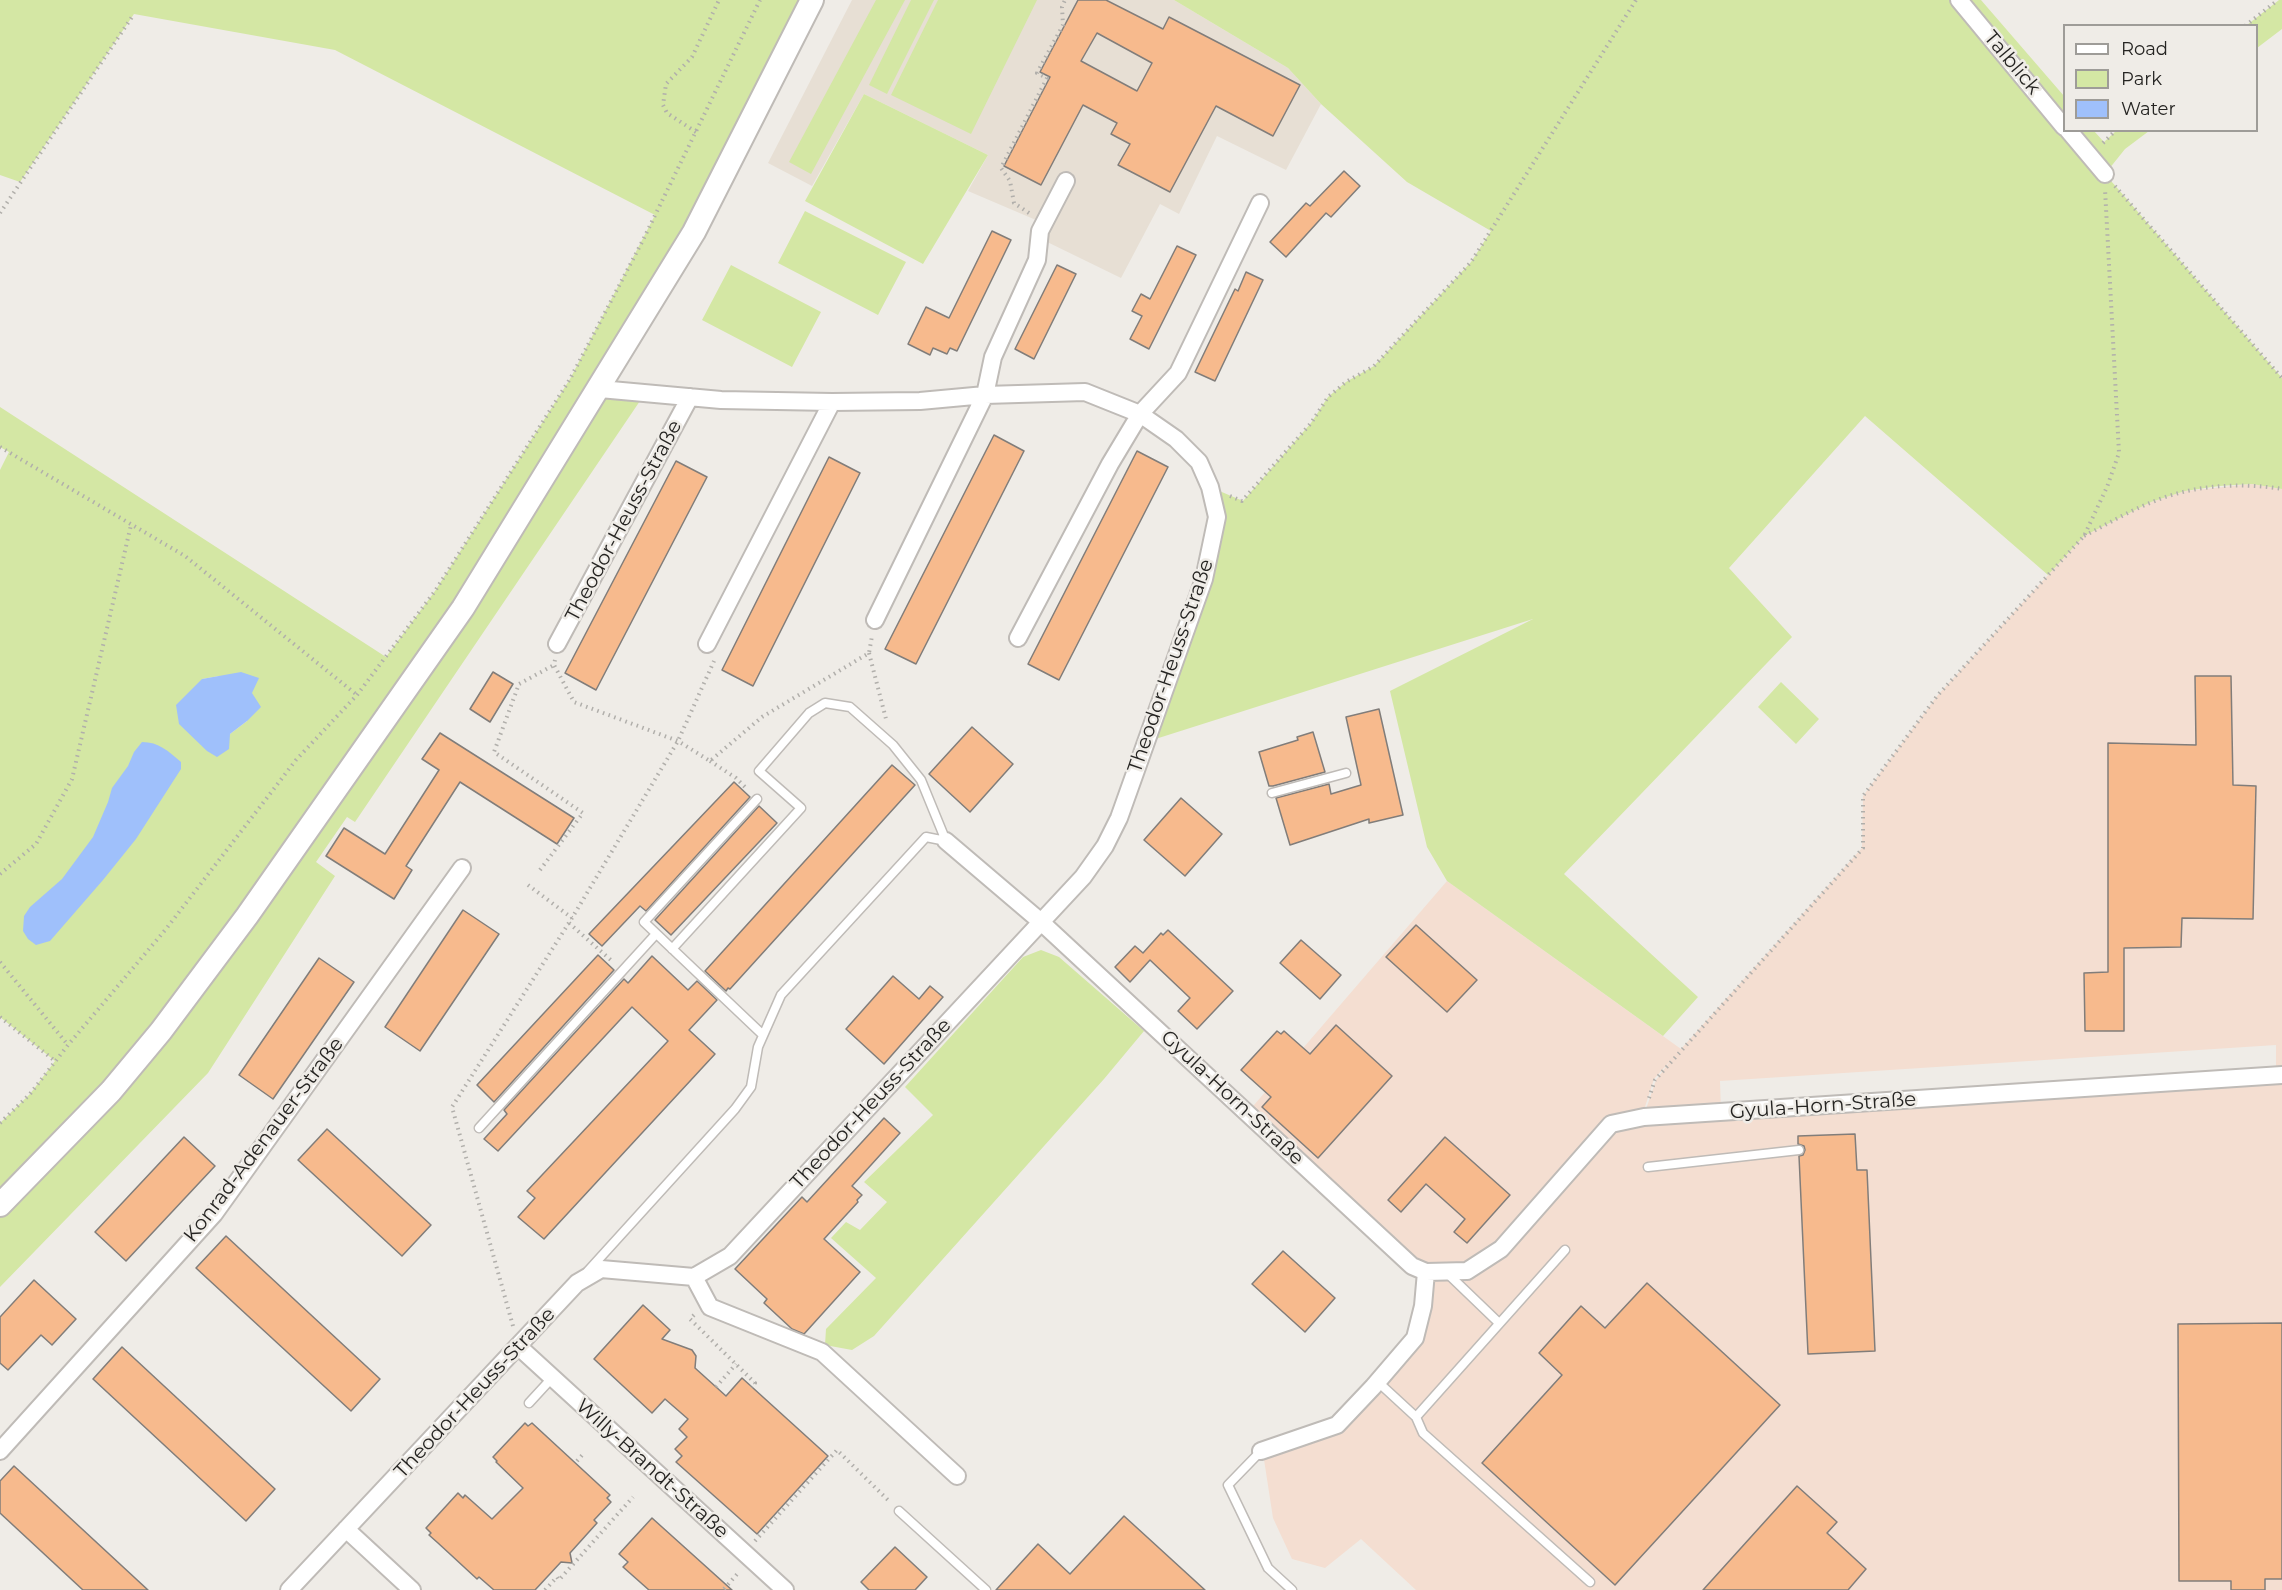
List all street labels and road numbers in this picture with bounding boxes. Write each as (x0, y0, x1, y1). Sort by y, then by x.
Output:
street label: Talblick (1979, 26, 2045, 100)
street label: Theodor-Heuss-Straße (561, 416, 687, 626)
street label: Theodor-Heuss-Straße (1123, 556, 1219, 776)
street label: Theodor-Heuss-Straße (786, 1014, 956, 1194)
street label: Gyula-Horn-Straße (1155, 1025, 1309, 1171)
street label: Konrad-Adenauer-Straße (179, 1033, 349, 1247)
street label: Gyula-Horn-Straße (1729, 1088, 1917, 1124)
street label: Theodor-Heuss-Straße (390, 1303, 560, 1483)
street label: Willy-Brandt-Straße (571, 1394, 733, 1544)

